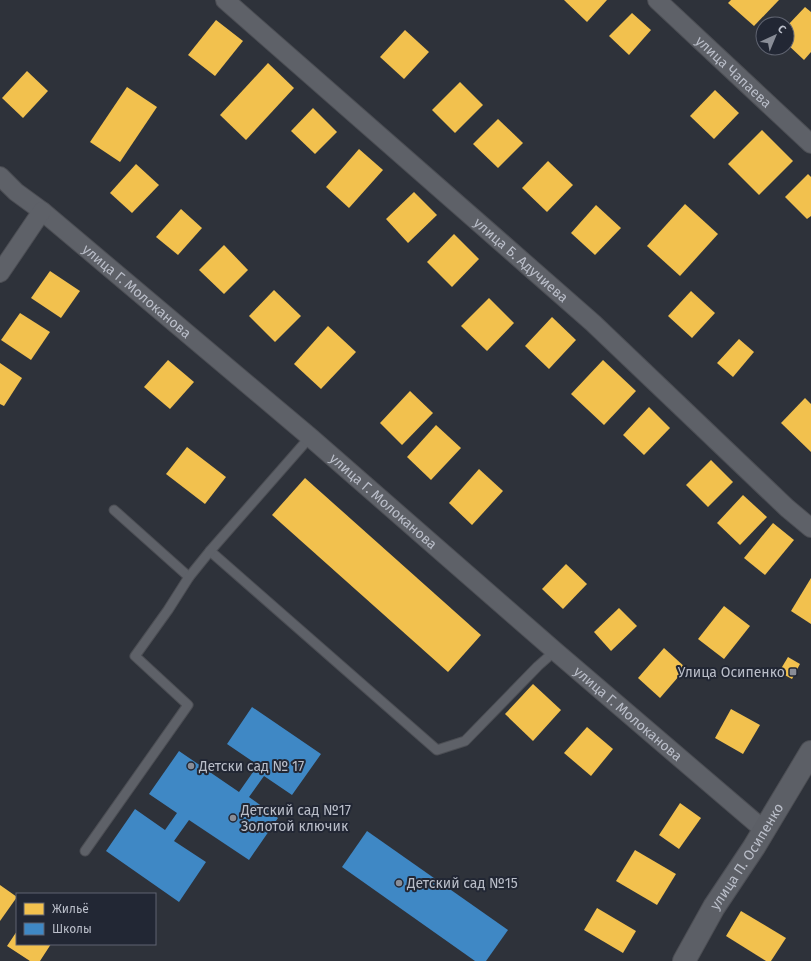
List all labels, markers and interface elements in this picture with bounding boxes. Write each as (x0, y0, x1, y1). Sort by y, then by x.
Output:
north arrow (755, 16, 795, 56)
text: С (775, 22, 789, 37)
street label: улица Чапаева (692, 32, 775, 112)
street label: улица Б. Адучиева (470, 214, 571, 306)
street label: улица Г. Молоканова (79, 241, 194, 342)
street label: улица Г. Молоканова (326, 450, 440, 553)
street label: улица Г. Молоканова (570, 663, 685, 765)
place label: Улица Осипенко (678, 664, 785, 681)
marker: Улица Осипенко (788, 667, 798, 677)
place label: Детски сад № 17 (198, 758, 304, 775)
marker: Детски сад № 17 (186, 761, 196, 771)
street label: улица П. Осипенко (706, 800, 787, 913)
place label: Детский сад №17 Золотой ключик (240, 802, 351, 835)
marker: Детский сад №17 Золотой ключик (228, 813, 238, 823)
place label: Детский сад №15 (406, 875, 518, 892)
marker: Детский сад №15 (394, 878, 404, 888)
legend (16, 893, 156, 945)
text: Жильё (52, 902, 89, 916)
text: Школы (52, 922, 92, 936)

